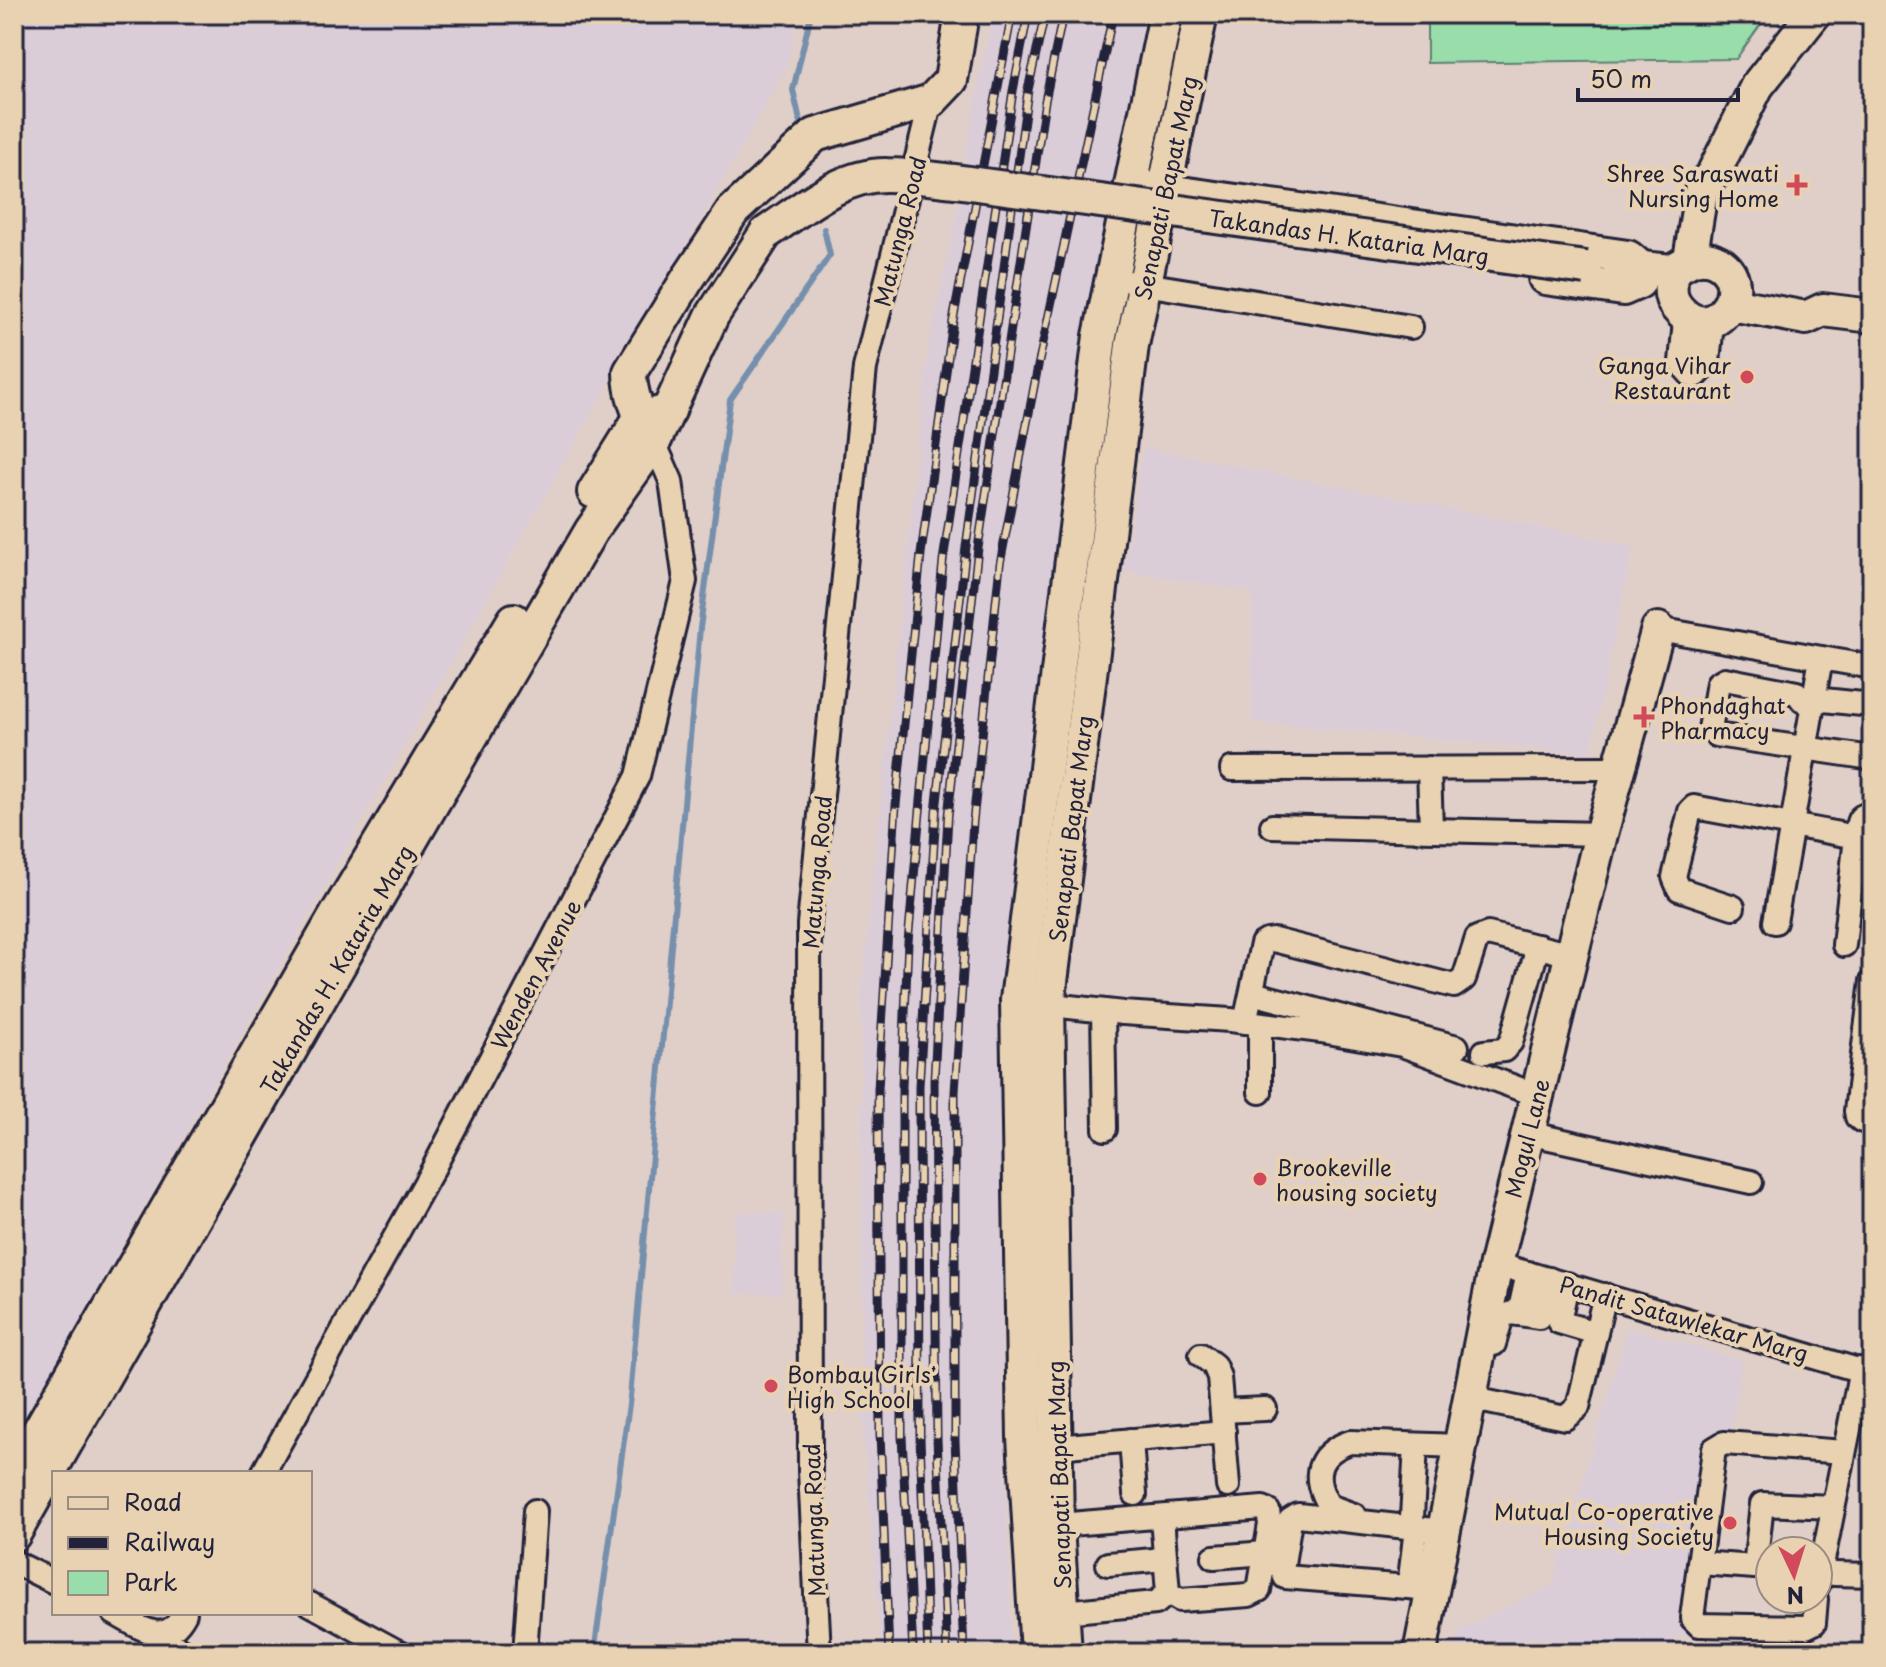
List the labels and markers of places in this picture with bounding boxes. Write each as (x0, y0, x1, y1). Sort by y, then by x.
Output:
place label: Shree Saraswati Nursing Home (1606, 156, 1779, 214)
marker: Shree Saraswati Nursing Home (1786, 174, 1808, 196)
place label: Ganga Vihar Restaurant (1598, 348, 1731, 406)
marker: Ganga Vihar Restaurant (1738, 368, 1756, 386)
place label: Phondaghat Pharmacy (1660, 688, 1786, 746)
marker: Phondaghat Pharmacy (1635, 708, 1653, 726)
place label: Brookeville housing society (1276, 1150, 1438, 1208)
marker: Brookeville housing society (1251, 1170, 1269, 1188)
place label: Bombay Girls' High School (787, 1357, 936, 1415)
marker: Bombay Girls' High School (762, 1377, 780, 1395)
place label: Mutual Co-operative Housing Society (1494, 1494, 1714, 1552)
marker: Mutual Co-operative Housing Society (1721, 1514, 1739, 1532)

